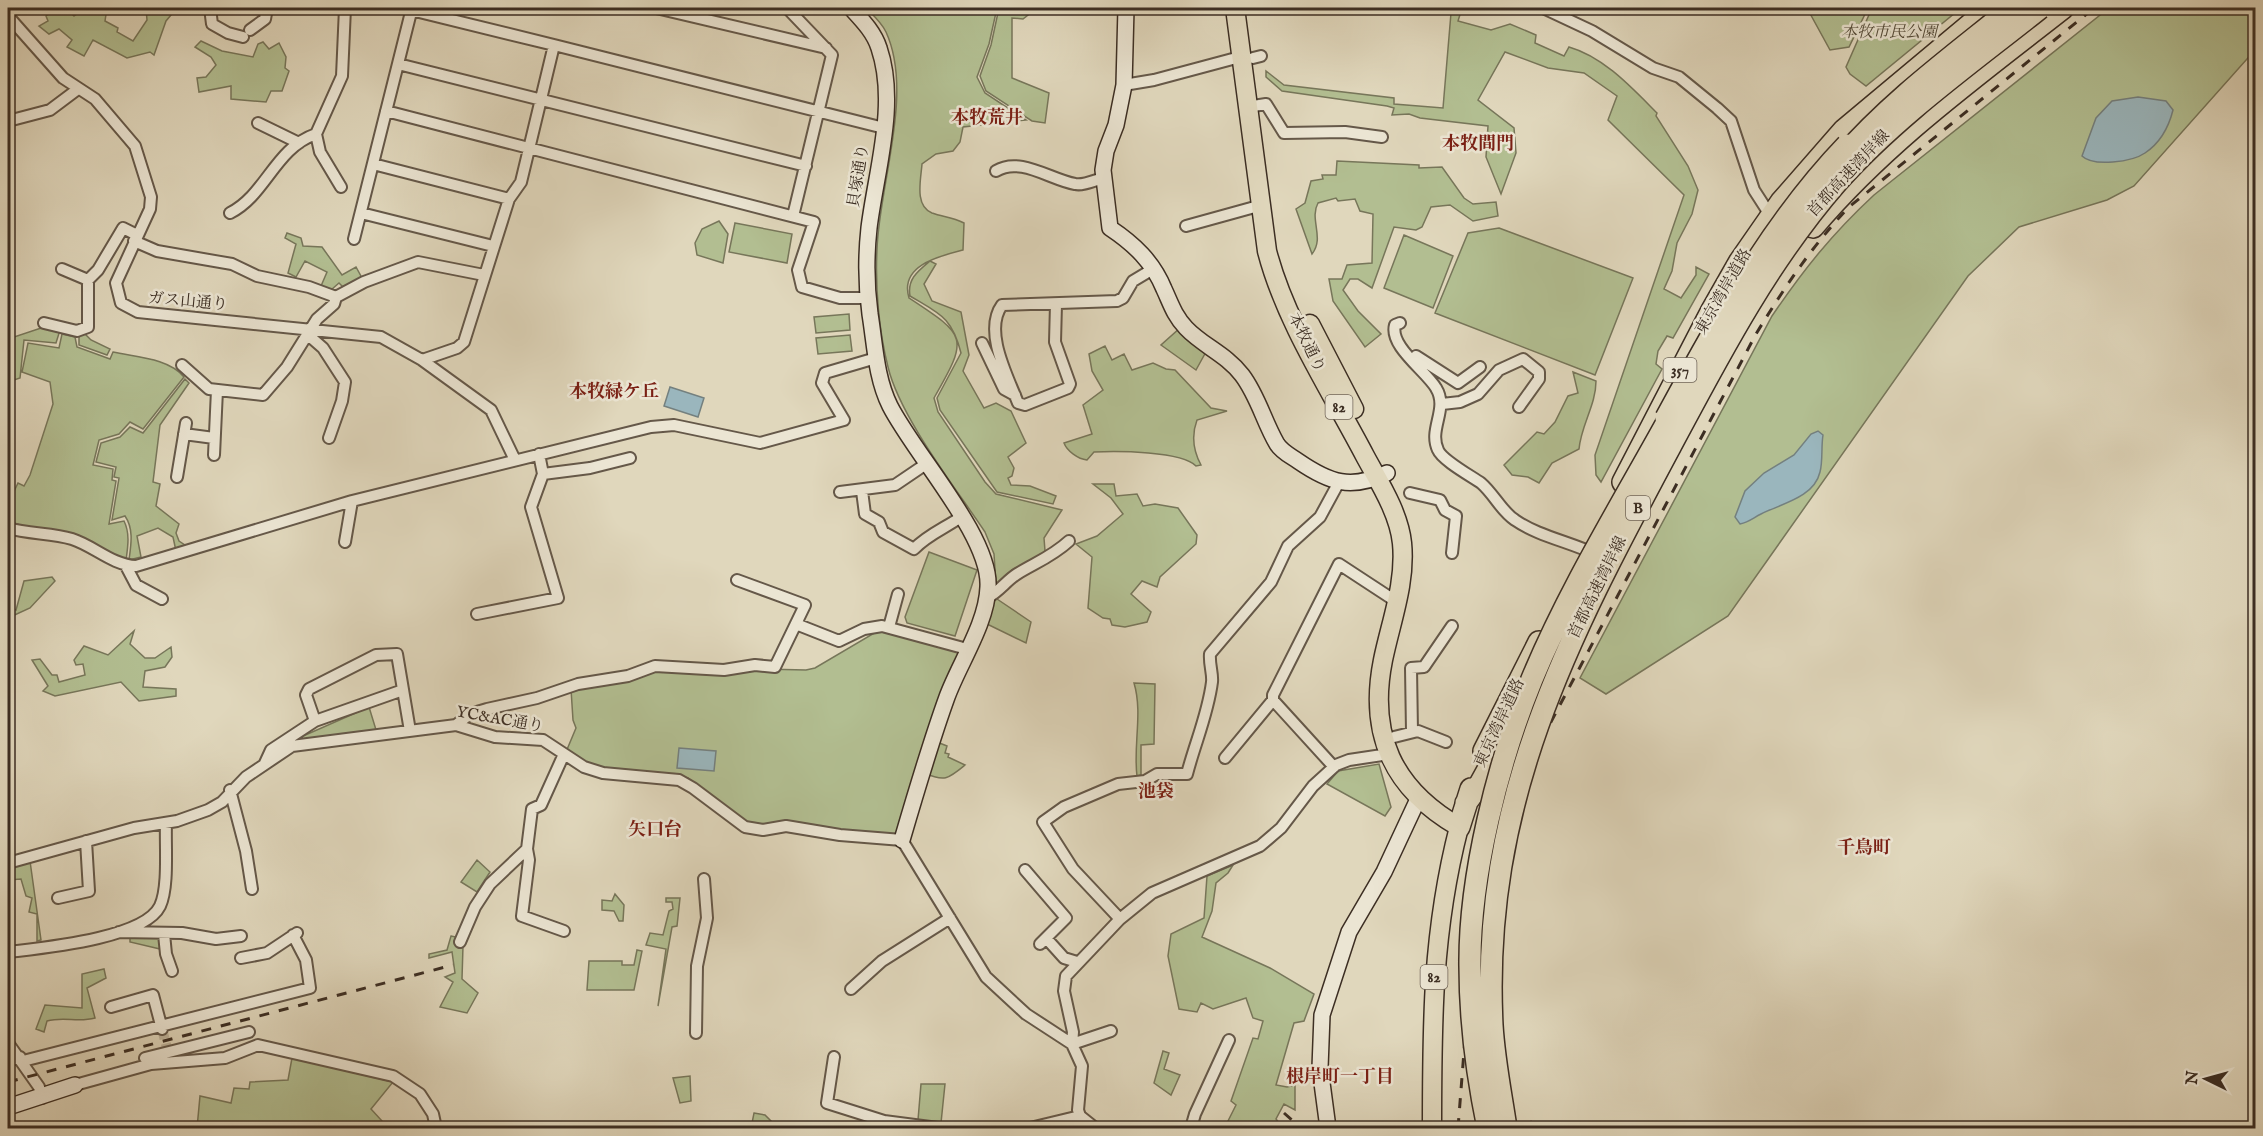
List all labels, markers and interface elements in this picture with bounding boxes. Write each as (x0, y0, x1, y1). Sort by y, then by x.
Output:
park label: 本牧市民公園 (1841, 23, 1940, 43)
district label: 本牧荒井 (951, 107, 1023, 130)
street label: 首都高速湾岸線 (1803, 126, 1895, 222)
district label: 本牧間門 (1442, 133, 1514, 156)
street label: 貝塚通り (844, 143, 874, 209)
street label: 東京湾岸道路 (1691, 245, 1757, 339)
street label: ガス山通り (147, 289, 229, 315)
street label: 本牧通り (1283, 310, 1329, 376)
road number: 357 (1664, 358, 1696, 382)
district label: 本牧緑ケ丘 (569, 381, 659, 404)
road number: 82 (1326, 395, 1352, 419)
road number: B (1626, 496, 1650, 520)
street label: 首都高速湾岸線 (1564, 533, 1632, 643)
street label: 東京湾岸道路 (1471, 675, 1529, 771)
street label: YC&AC通り (455, 702, 545, 738)
district label: 池袋 (1138, 781, 1174, 804)
district label: 矢口台 (628, 819, 682, 842)
district label: 千鳥町 (1837, 837, 1891, 860)
road number: 82 (1420, 965, 1448, 989)
north arrow (2176, 1049, 2236, 1109)
district label: 根岸町一丁目 (1286, 1066, 1394, 1089)
text: N (2182, 1070, 2204, 1087)

